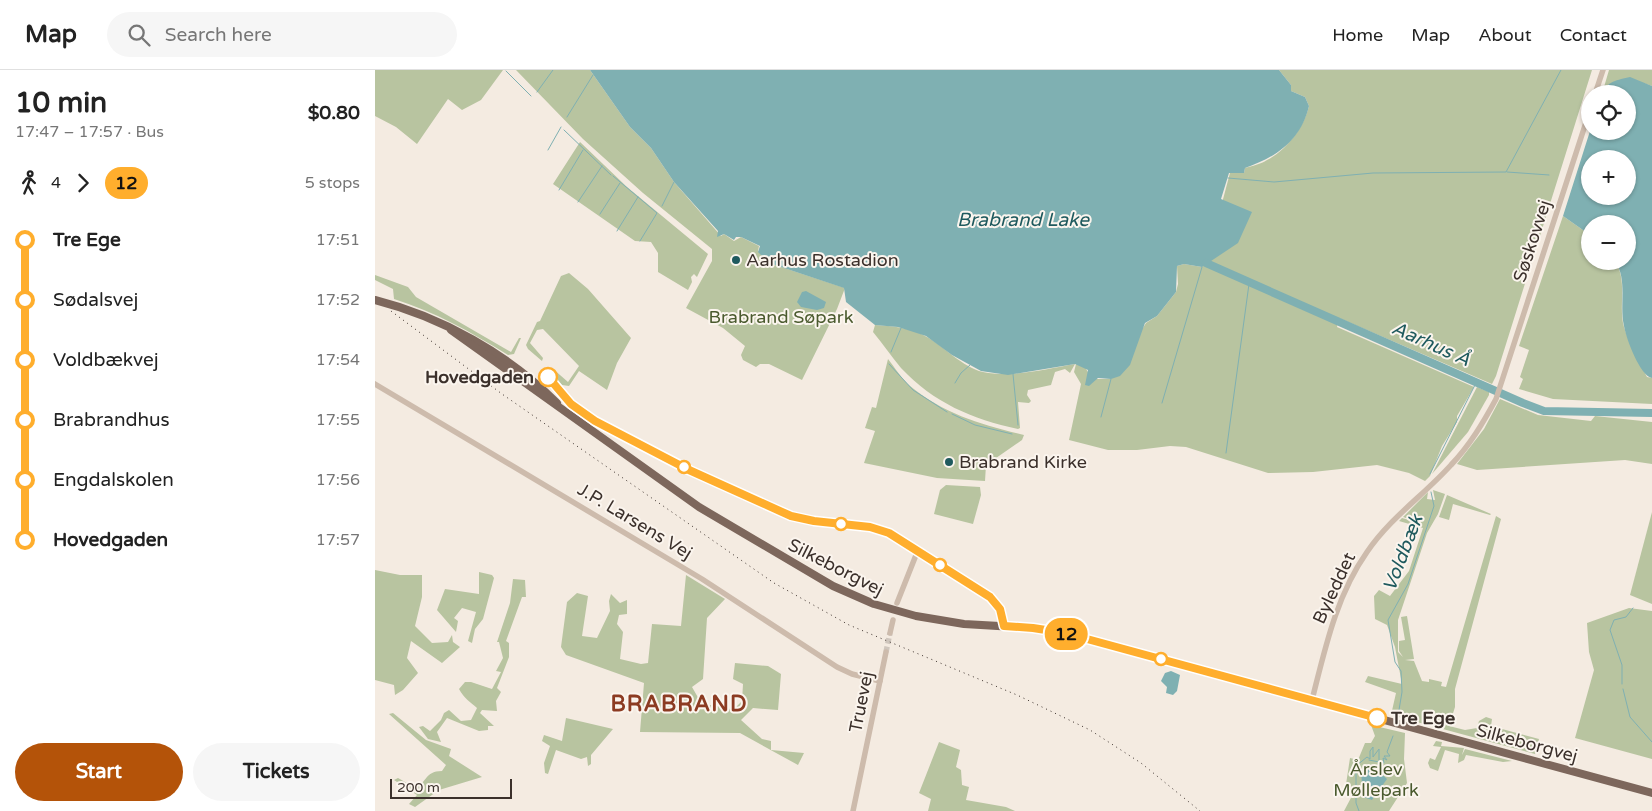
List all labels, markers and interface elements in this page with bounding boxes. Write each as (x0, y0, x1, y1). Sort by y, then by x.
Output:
search box (107, 12, 457, 57)
text: Map (25, 20, 77, 49)
icon: search (125, 21, 153, 49)
text: Search here (165, 24, 272, 46)
text: Home (1332, 24, 1383, 46)
text: Map (1411, 24, 1450, 46)
text: About (1478, 24, 1532, 46)
text: Contact (1560, 24, 1627, 46)
map controls (1581, 85, 1636, 270)
button: locate (1581, 85, 1636, 140)
text: 10 min (15, 86, 107, 120)
text: $0.80 (308, 102, 360, 124)
text: 17:47 – 17:57 · Bus (15, 122, 164, 142)
button: + (1581, 150, 1636, 205)
icon: walk (15, 169, 43, 197)
icon: forward (69, 169, 97, 197)
text: 12 (115, 172, 138, 194)
text: 4 (51, 173, 61, 193)
text: 5 stops (305, 173, 360, 193)
street label: Søskovvej (1508, 197, 1556, 285)
water label: Brabrand Lake (957, 209, 1090, 231)
button: − (1581, 215, 1636, 270)
text: Tre Ege (53, 229, 121, 251)
text: 17:51 (316, 230, 360, 250)
place label: Aarhus Rostadion (746, 249, 899, 271)
marker: Aarhus Rostadion (730, 254, 742, 266)
text: Sødalsvej (53, 289, 138, 311)
text: 17:52 (316, 290, 360, 310)
park label: Brabrand Søpark (709, 306, 854, 328)
water label: Aarhus Å (1388, 316, 1474, 371)
text: Voldbækvej (53, 349, 159, 371)
text: 17:54 (316, 350, 360, 370)
place label: Hovedgaden (425, 366, 534, 388)
marker: Hovedgaden (538, 367, 558, 387)
text: Brabrandhus (53, 409, 170, 431)
text: 17:55 (316, 410, 360, 430)
place label: Brabrand Kirke (959, 451, 1087, 473)
marker: Brabrand Kirke (943, 456, 955, 468)
unlabelled marker (677, 460, 691, 474)
text: Engdalskolen (53, 469, 174, 491)
text: 17:56 (316, 470, 360, 490)
street label: J.P. Larsens Vej (574, 478, 696, 564)
water label: Voldbæk (1378, 510, 1428, 594)
unlabelled marker (834, 517, 848, 531)
text: Hovedgaden (53, 529, 168, 551)
text: 17:57 (316, 530, 360, 550)
street label: Silkeborgvej (785, 534, 887, 600)
street label: Byleddet (1308, 549, 1360, 627)
unlabelled marker (933, 558, 947, 572)
line badge: 12 (1043, 618, 1089, 650)
text: 12 (1055, 623, 1077, 645)
unlabelled marker (1154, 652, 1168, 666)
street label: Truevej (844, 669, 878, 735)
district label: BRABRAND (611, 691, 747, 717)
place label: Tre Ege (1390, 707, 1455, 729)
marker: Tre Ege (1367, 708, 1387, 728)
street label: Silkeborgvej (1474, 719, 1580, 767)
button: Start (15, 743, 183, 801)
button: Tickets (193, 743, 360, 801)
park label: Årslev Møllepark (1333, 758, 1419, 801)
scale bar (390, 776, 513, 799)
text: 200 m (397, 779, 440, 796)

